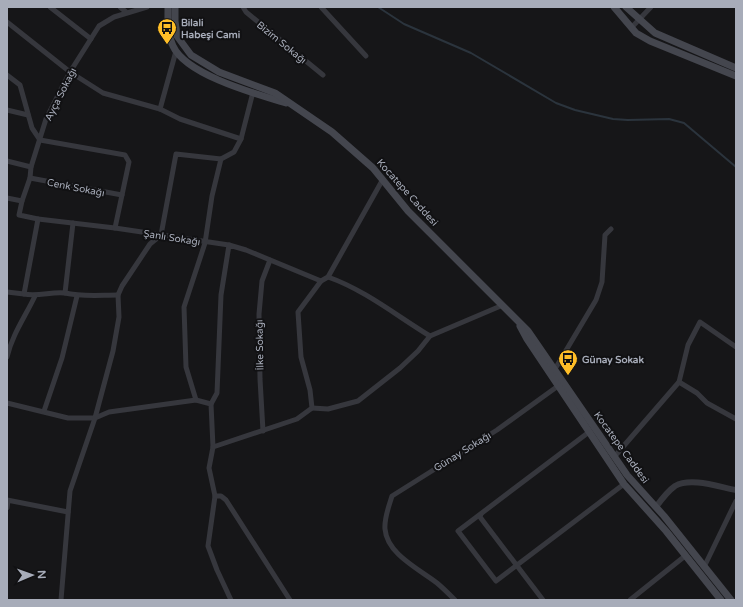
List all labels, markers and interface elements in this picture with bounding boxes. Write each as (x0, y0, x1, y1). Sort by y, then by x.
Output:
bus stop icon: Bilali Habeşi Cami (156, 17, 178, 45)
place label: Bilali Habeşi Cami (181, 17, 241, 41)
street label: Bizim Sokağı (254, 19, 309, 67)
street label: Ayça Sokağı (42, 66, 79, 123)
street label: Kocatepe Caddesi (374, 157, 440, 229)
street label: Cenk Sokağı (46, 177, 106, 199)
street label: Şanlı Sokağı (143, 228, 201, 248)
street label: İlke Sokağı (254, 319, 266, 371)
bus stop icon: Günay Sokak (557, 348, 579, 376)
place label: Günay Sokak (582, 354, 644, 366)
street label: Kocatepe Caddesi (591, 409, 651, 486)
street label: Günay Sokağı (432, 429, 493, 474)
north arrow (12, 555, 52, 595)
text: N (35, 570, 48, 579)

